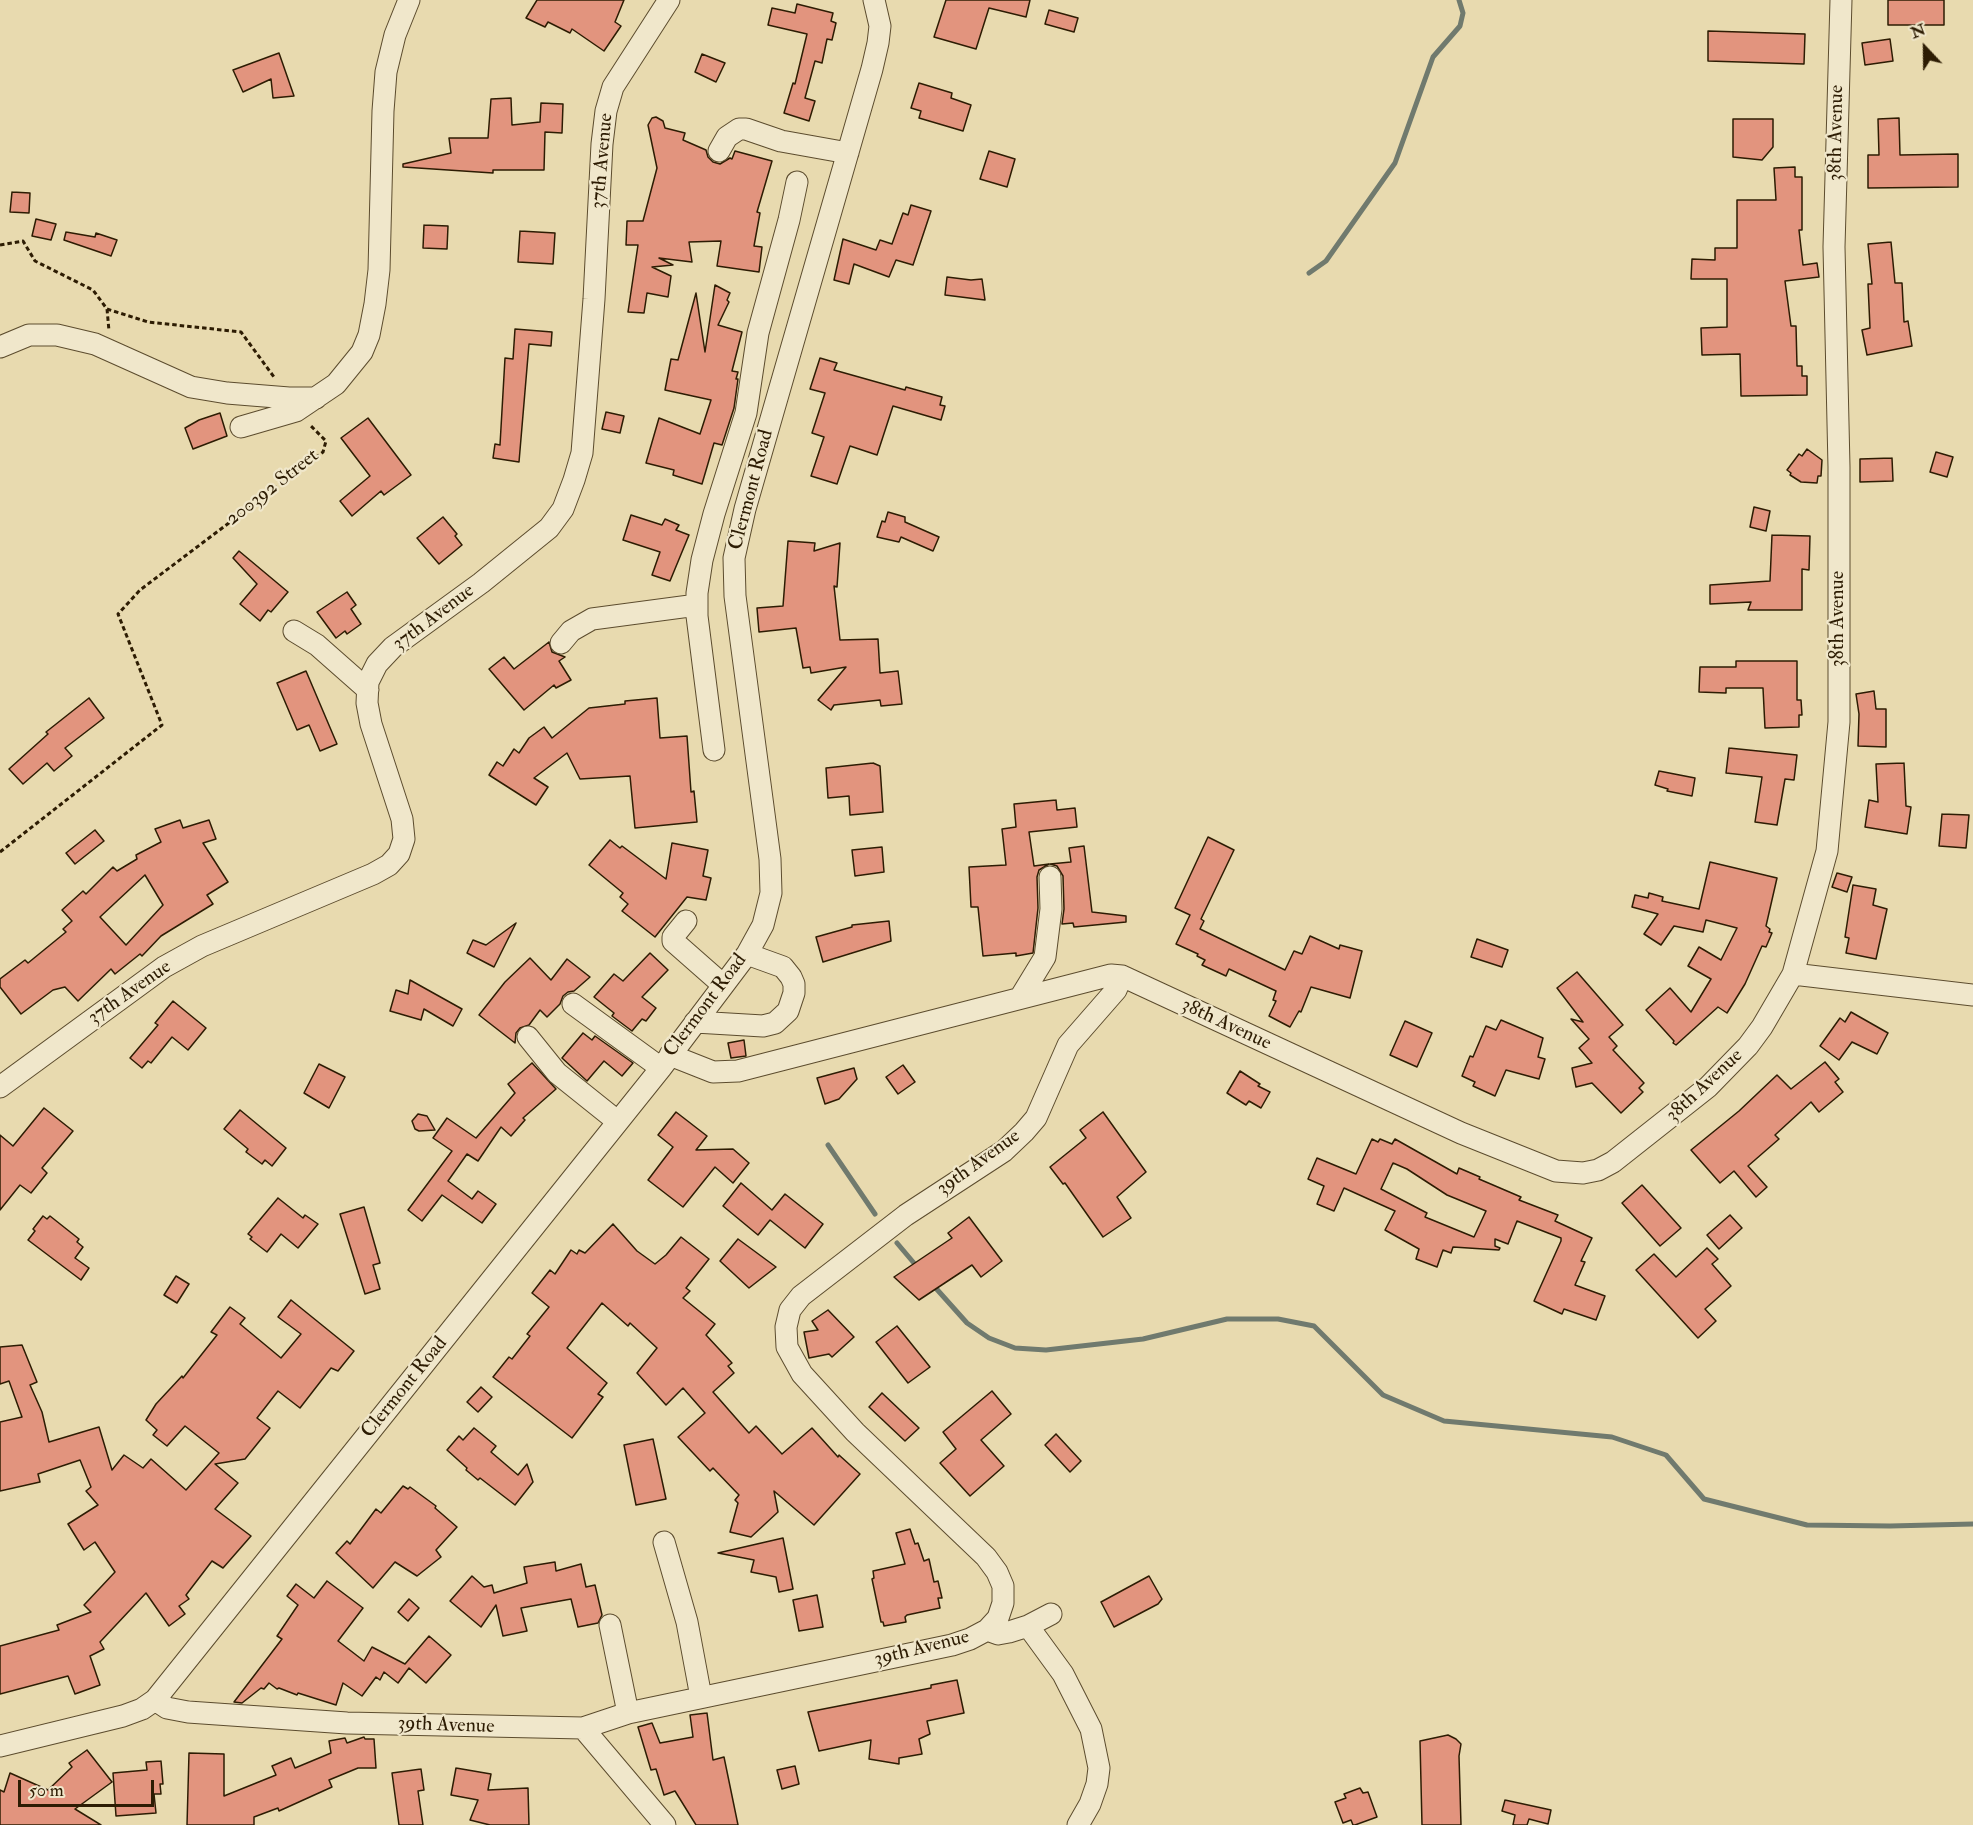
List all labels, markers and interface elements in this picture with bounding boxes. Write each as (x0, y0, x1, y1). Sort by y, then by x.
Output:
north arrow (1895, 18, 1955, 78)
text: N (1908, 19, 1929, 43)
street label: 38th Avenue (1824, 85, 1850, 181)
street label: 37th Avenue (587, 112, 619, 210)
street label: Clermont Road (724, 427, 780, 553)
street label: 200392 Street (222, 444, 324, 532)
street label: 38th Avenue (1827, 571, 1851, 667)
street label: 37th Avenue (388, 580, 480, 656)
street label: Clermont Road (659, 950, 753, 1062)
street label: 37th Avenue (84, 956, 176, 1030)
street label: 38th Avenue (1177, 994, 1275, 1056)
street label: 38th Avenue (1662, 1044, 1748, 1128)
street label: 39th Avenue (933, 1125, 1025, 1201)
street label: Clermont Road (357, 1333, 453, 1443)
street label: 39th Avenue (872, 1626, 972, 1672)
street label: 39th Avenue (397, 1712, 495, 1740)
scale bar (21, 1768, 158, 1806)
text: 50 m (29, 1779, 64, 1802)

